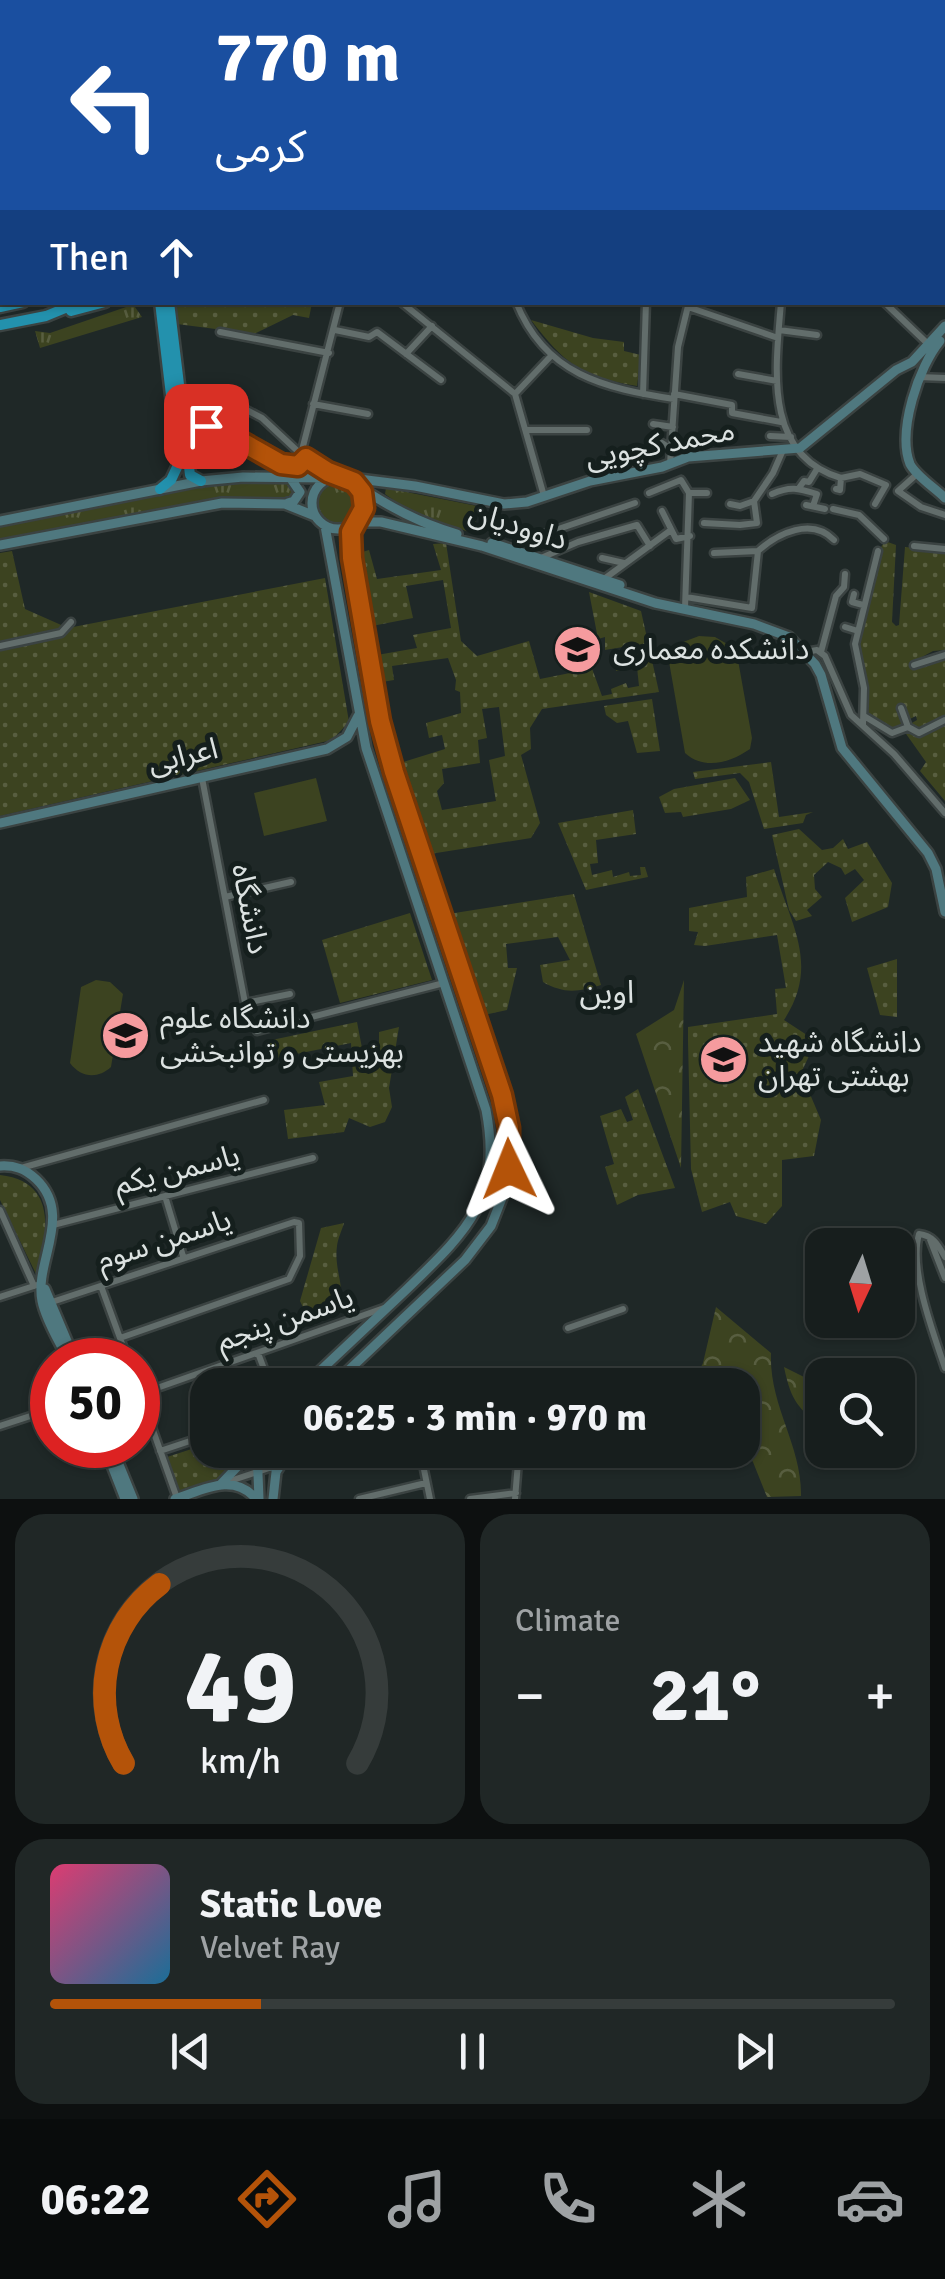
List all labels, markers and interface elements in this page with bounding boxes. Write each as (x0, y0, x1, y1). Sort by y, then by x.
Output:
text: 770 m (215, 14, 400, 100)
icon: left (50, 40, 180, 170)
text: کرمی (215, 120, 306, 175)
icon: ahead (149, 230, 204, 285)
text: Then (50, 234, 129, 281)
pin (164, 384, 249, 469)
icon: arrive (179, 399, 234, 454)
street label: محمد کچویی (582, 411, 738, 477)
street label: داوودیان (464, 494, 572, 558)
school or university icon: دانشکده معماری (552, 623, 604, 675)
place label: دانشکده معماری (613, 631, 809, 668)
street label: اعرابی (144, 730, 222, 782)
street label: دانشگاه (223, 861, 277, 957)
district label: اوین (580, 973, 634, 1012)
place label: دانشگاه علوم بهزیستی و توانبخشی (160, 1000, 404, 1071)
school or university icon: دانشگاه علوم بهزیستی و توانبخشی (99, 1009, 151, 1061)
place label: دانشگاه شهید بهشتی تهران (758, 1024, 922, 1095)
school or university icon: دانشگاه شهید بهشتی تهران (697, 1033, 749, 1085)
position arrow (457, 1117, 561, 1221)
street label: یاسمن یکم (110, 1137, 245, 1207)
street label: یاسمن سوم (92, 1201, 237, 1282)
north arrow (805, 1228, 915, 1338)
map controls (805, 1228, 915, 1468)
street label: یاسمن پنجم (212, 1278, 360, 1363)
speed limit sign: 50 (30, 1338, 160, 1468)
button: search (805, 1358, 915, 1468)
text: 06:25 · 3 min · 970 m (303, 1394, 647, 1441)
text: Climate (515, 1601, 621, 1640)
text: 49 (184, 1623, 296, 1751)
text: 21° (650, 1649, 761, 1742)
text: − (515, 1662, 545, 1730)
text: + (865, 1662, 895, 1730)
text: km/h (200, 1739, 280, 1783)
text: Static Love (200, 1881, 382, 1928)
text: Velvet Ray (200, 1928, 340, 1967)
icon: previous (163, 2024, 218, 2079)
icon: pause (445, 2024, 500, 2079)
icon: next (727, 2024, 782, 2079)
icon: directions (232, 2164, 302, 2234)
icon: music (382, 2164, 452, 2234)
icon: phone (533, 2164, 603, 2234)
icon: climate (684, 2164, 754, 2234)
icon: car (835, 2164, 905, 2234)
text: 06:22 (40, 2172, 151, 2227)

